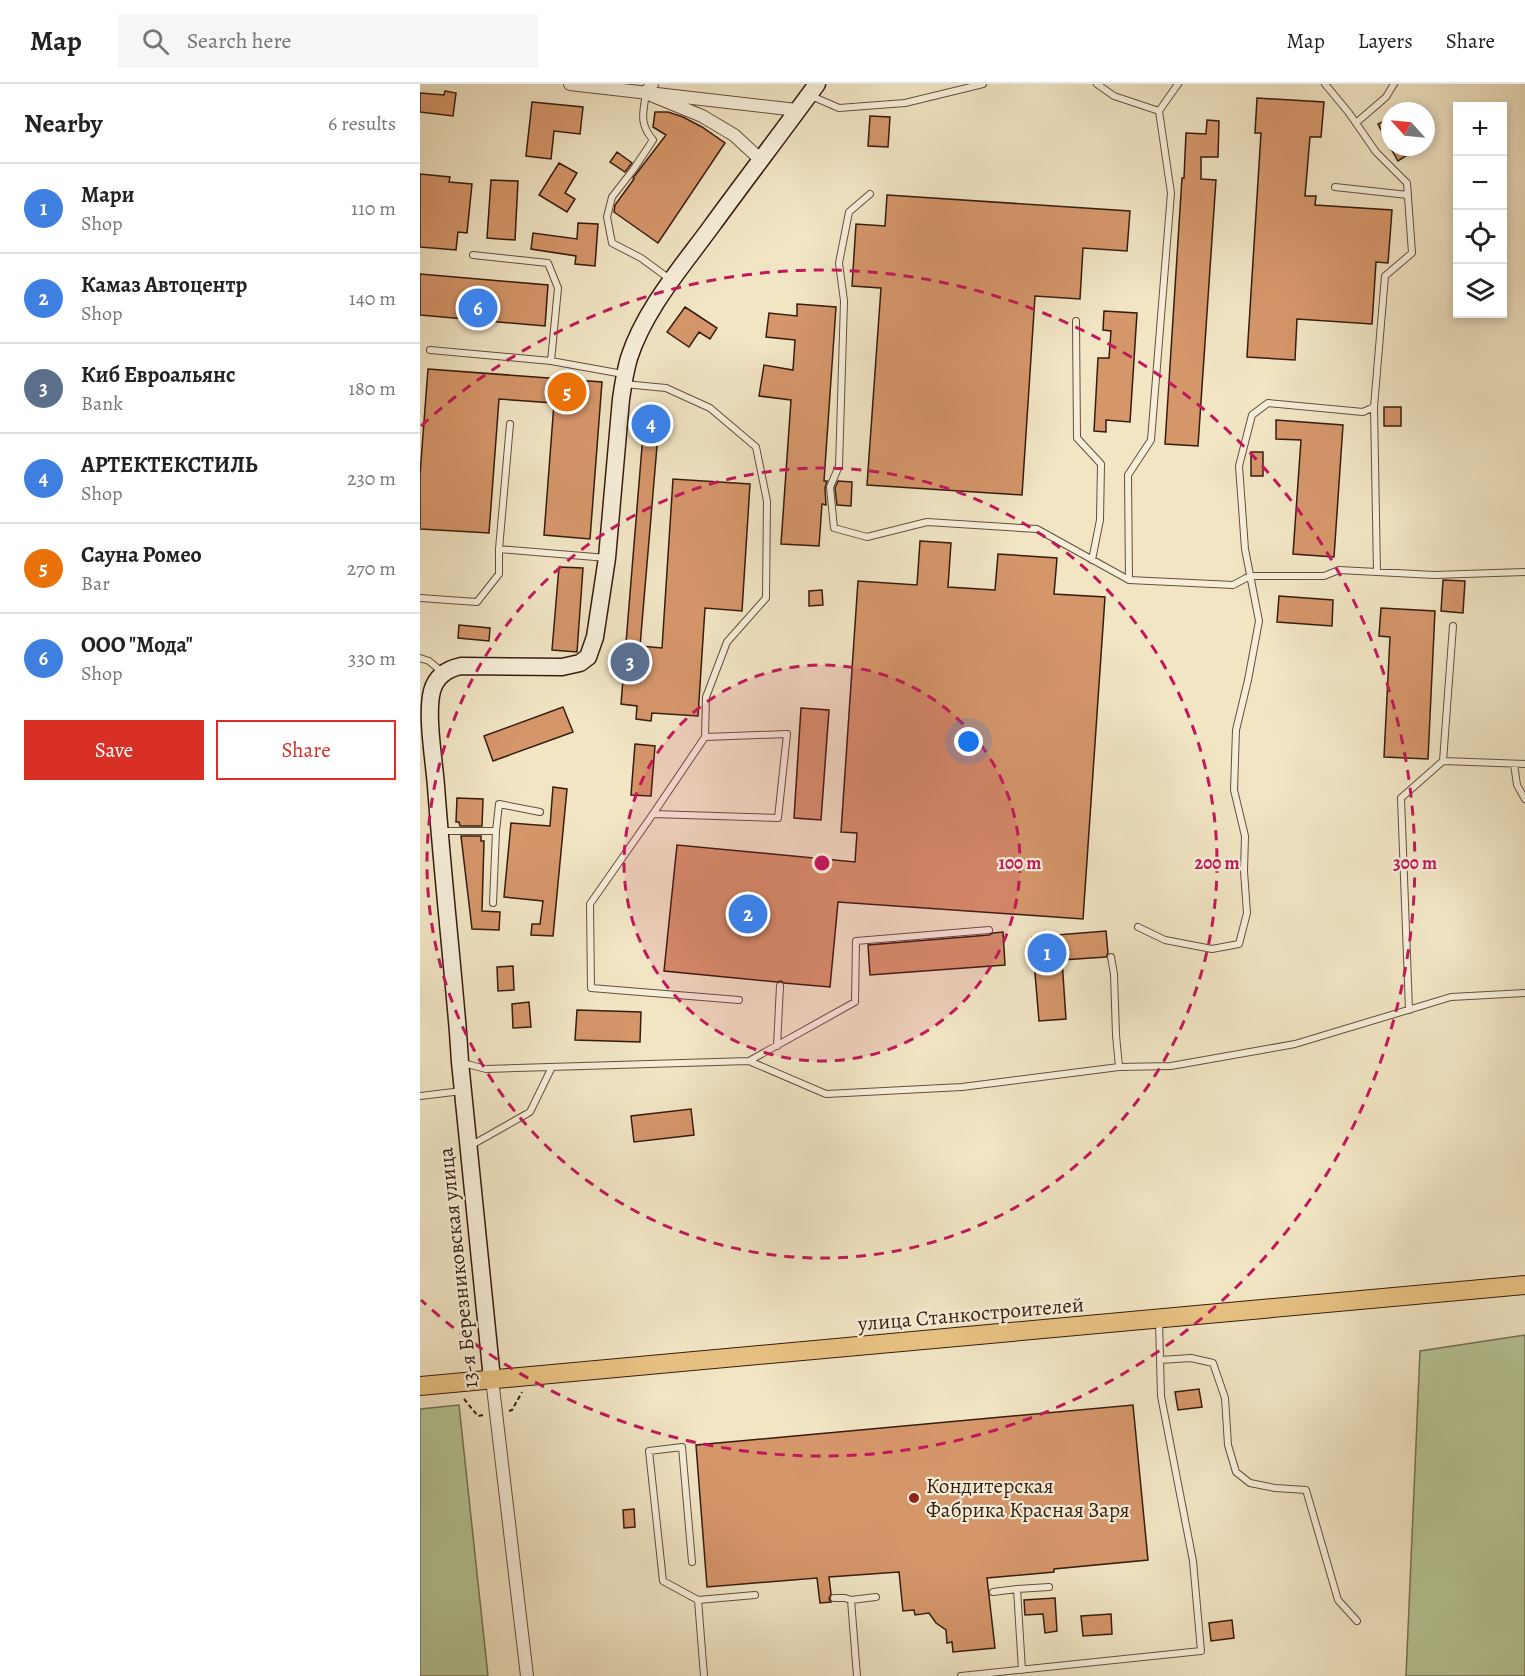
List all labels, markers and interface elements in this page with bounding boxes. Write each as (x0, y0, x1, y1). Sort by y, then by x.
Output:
search box (118, 14, 538, 68)
text: Map (30, 22, 82, 60)
icon: search (139, 25, 172, 58)
text: Search here (187, 26, 291, 56)
text: Map (1286, 27, 1325, 55)
text: Layers (1358, 27, 1413, 55)
text: Share (1446, 27, 1495, 55)
north arrow (1381, 102, 1435, 156)
map controls (1453, 102, 1507, 318)
button: + (1453, 102, 1507, 156)
text: Nearby (24, 106, 103, 141)
text: 6 results (328, 110, 396, 137)
button: − (1453, 156, 1507, 210)
text: Мари (81, 180, 135, 210)
text: 1 (40, 195, 47, 222)
text: 110 m (351, 195, 396, 222)
text: Shop (81, 210, 123, 237)
button: locate (1453, 210, 1507, 264)
button: layers (1453, 264, 1507, 318)
text: Камаз Автоцентр (81, 270, 247, 300)
text: 2 (39, 285, 48, 312)
text: 140 m (349, 285, 396, 312)
pin: 6 (458, 286, 498, 330)
text: Shop (81, 300, 123, 327)
text: Киб Евроальянс (81, 360, 236, 390)
pin: 5 (548, 370, 586, 414)
text: 3 (39, 375, 48, 402)
text: 180 m (348, 375, 396, 402)
text: Bank (81, 390, 123, 417)
pin: 4 (632, 402, 670, 446)
text: АРТЕКТЕКСТИЛЬ (81, 450, 258, 480)
text: 4 (39, 465, 48, 492)
text: 230 m (347, 465, 396, 492)
text: Shop (81, 480, 123, 507)
text: Сауна Ромео (81, 540, 202, 570)
text: 5 (39, 555, 48, 582)
text: 270 m (347, 555, 396, 582)
text: Bar (81, 570, 110, 597)
text: ООО "Мода" (81, 630, 193, 660)
pin: 3 (610, 640, 650, 684)
text: 6 (39, 645, 48, 672)
text: 330 m (348, 645, 396, 672)
text: Shop (81, 660, 123, 687)
button: Save (24, 720, 204, 780)
button: Share (216, 720, 396, 780)
your location (954, 727, 983, 756)
text: 100 m (999, 851, 1041, 875)
text: 200 m (1194, 851, 1240, 875)
text: 300 m (1393, 851, 1437, 875)
centre of rings (812, 853, 832, 873)
pin: 2 (728, 892, 768, 936)
pin: 1 (1028, 930, 1066, 976)
street label: 13-я Березниковская улица (431, 1146, 485, 1390)
street label: улица Станкостроителей (856, 1290, 1085, 1338)
place label: Кондитерская Фабрика Красная Заря (926, 1472, 1130, 1524)
marker: Кондитерская Фабрика Красная Заря (907, 1491, 921, 1505)

